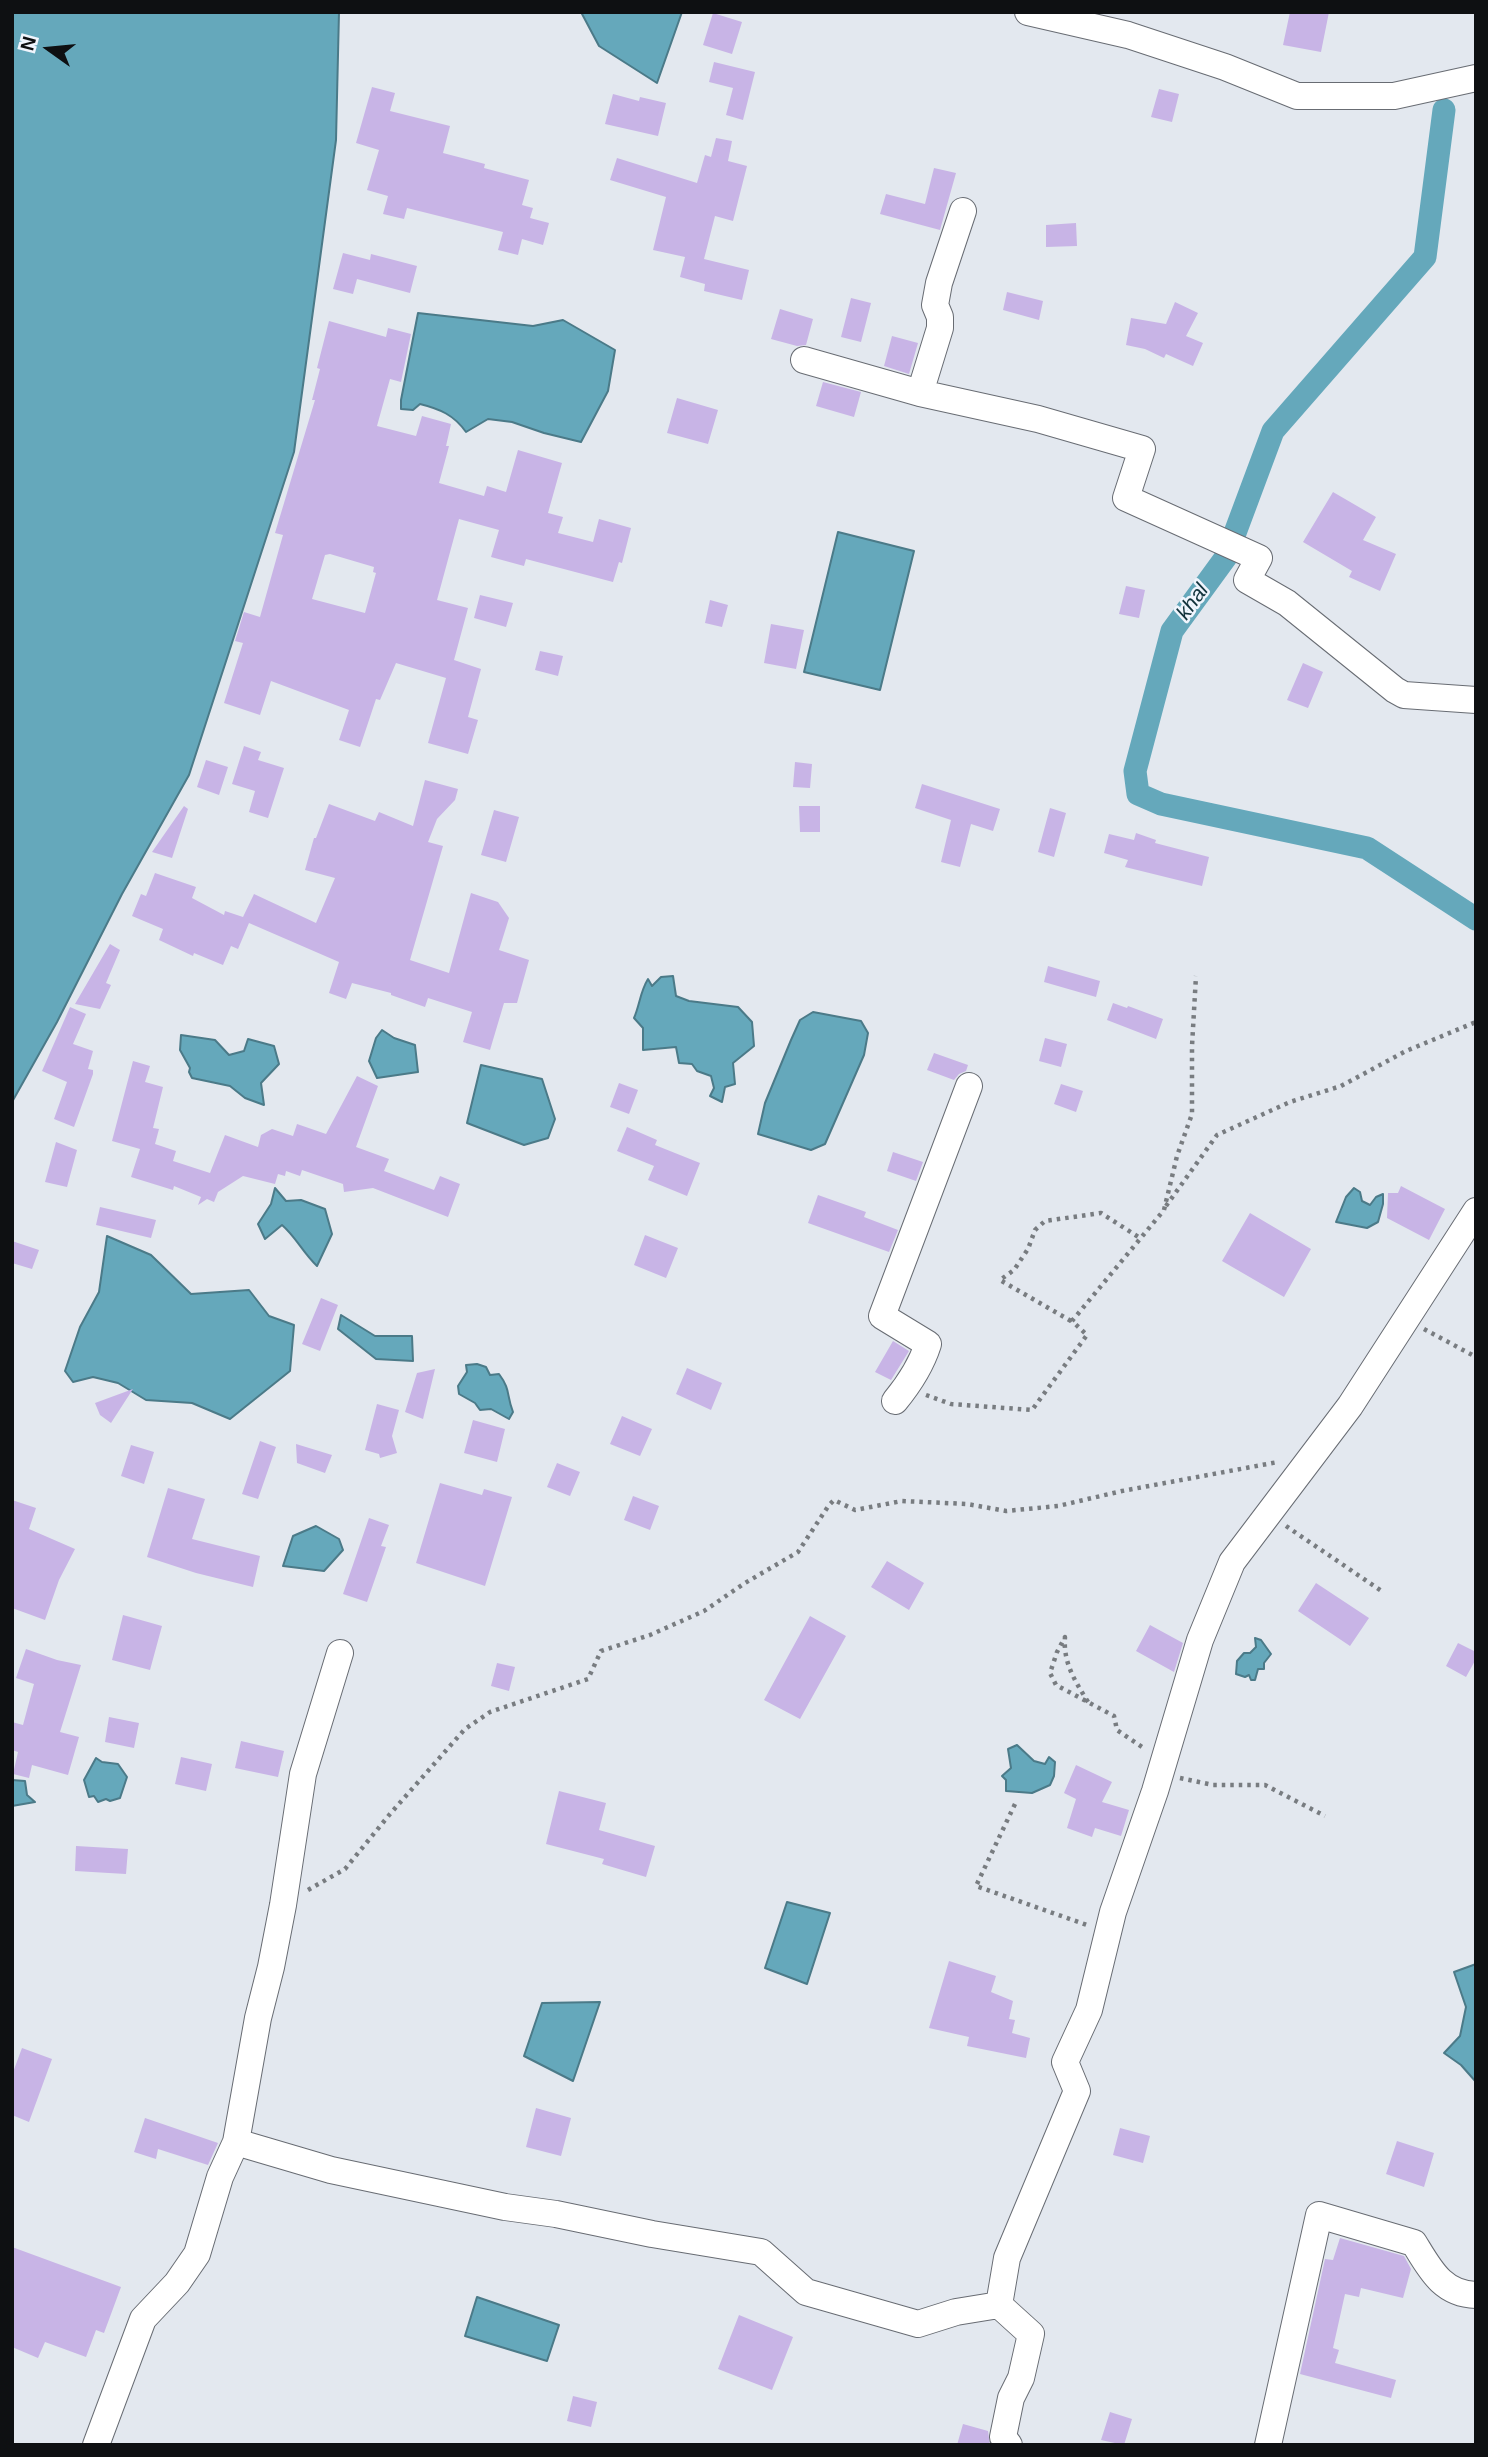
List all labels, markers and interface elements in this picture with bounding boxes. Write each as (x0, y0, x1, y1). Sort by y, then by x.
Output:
north arrow (14, 14, 84, 84)
text: N (16, 34, 40, 53)
water label: khal (1171, 579, 1215, 625)

